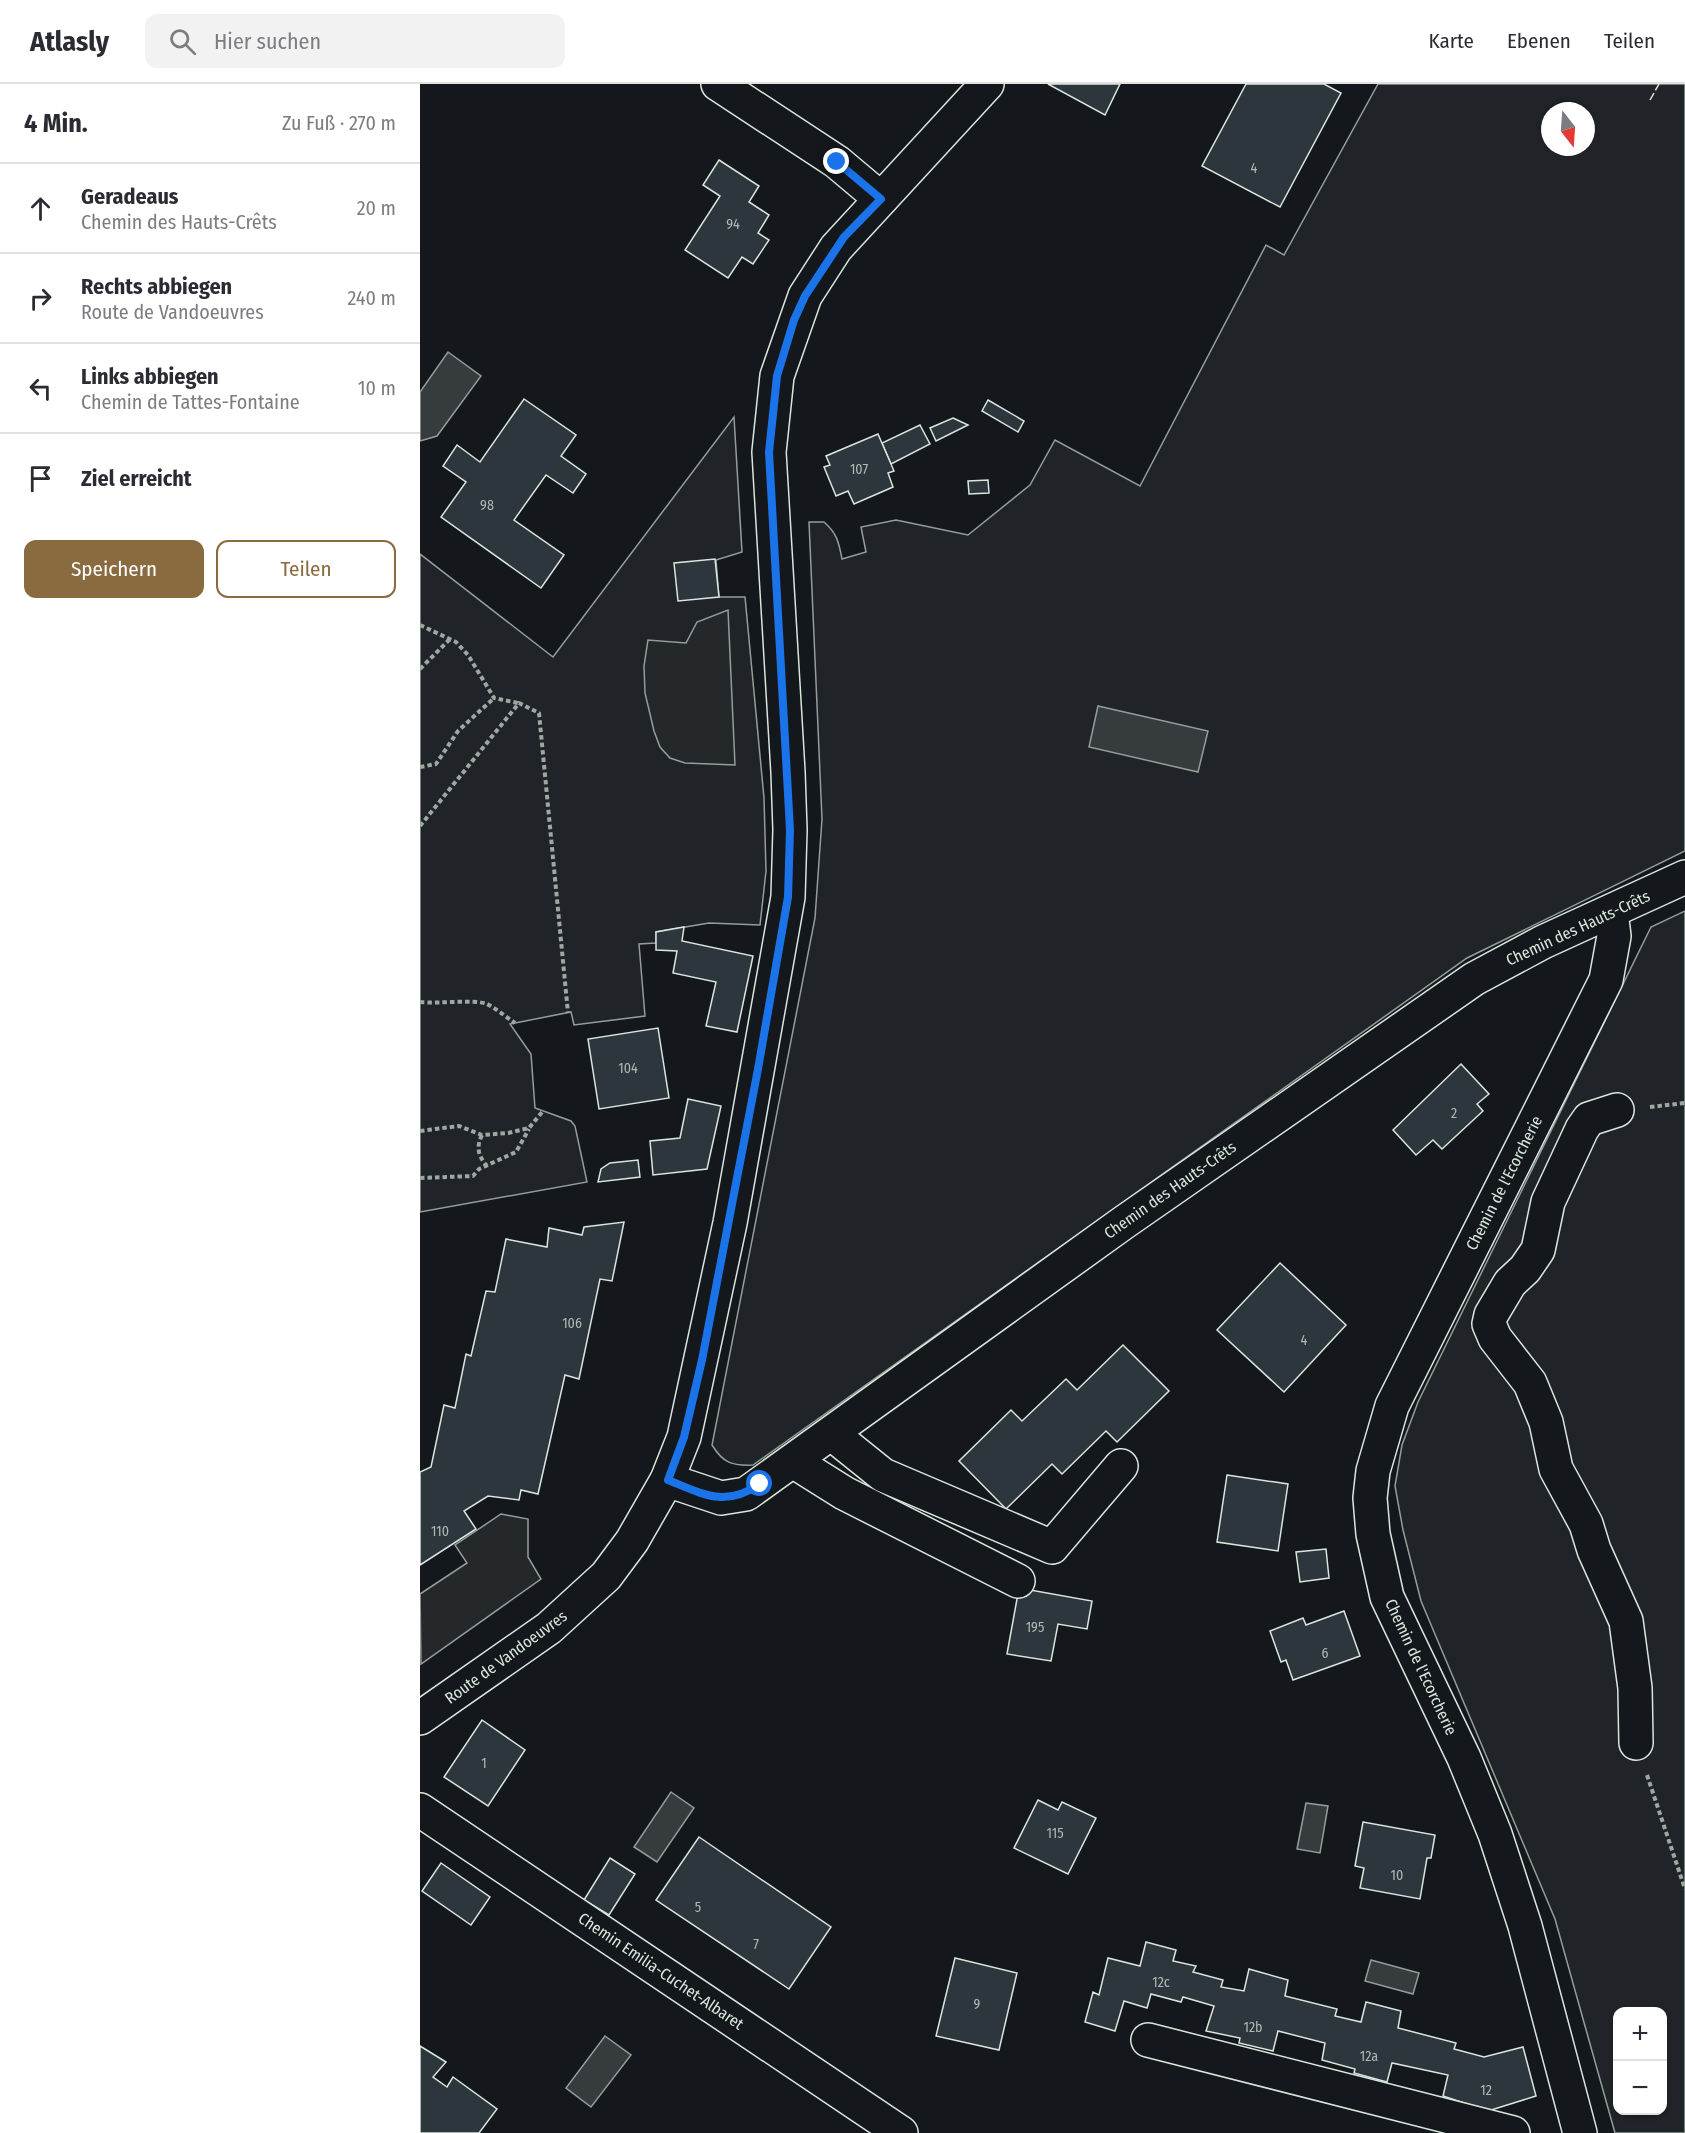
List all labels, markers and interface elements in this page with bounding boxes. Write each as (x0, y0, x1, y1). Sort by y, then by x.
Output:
search box (145, 14, 565, 68)
text: Atlasly (30, 25, 109, 58)
icon: search (166, 25, 199, 58)
text: Hier suchen (214, 28, 321, 55)
text: Karte (1428, 28, 1474, 54)
text: Ebenen (1507, 28, 1571, 54)
text: Teilen (1604, 28, 1655, 54)
north arrow (1541, 102, 1595, 156)
text: 4 Min. (24, 108, 88, 139)
text: Zu Fuß · 270 m (282, 111, 396, 135)
route end (823, 148, 849, 174)
house number: 4 (1251, 160, 1258, 177)
text: Geradeaus (81, 183, 178, 210)
icon: ahead (24, 192, 57, 225)
text: 20 m (357, 196, 396, 220)
text: Chemin des Hauts-Crêts (81, 210, 277, 234)
house number: 94 (726, 216, 740, 233)
text: Rechts abbiegen (81, 273, 232, 300)
icon: right (24, 282, 57, 315)
text: 240 m (347, 286, 396, 310)
text: Route de Vandoeuvres (81, 300, 264, 324)
text: Links abbiegen (81, 363, 219, 390)
icon: left (24, 372, 57, 405)
text: 10 m (358, 376, 396, 400)
text: Chemin de Tattes-Fontaine (81, 390, 300, 414)
house number: 107 (850, 461, 868, 478)
icon: arrive (24, 462, 57, 495)
text: Ziel erreicht (81, 465, 192, 492)
house number: 98 (480, 497, 494, 514)
button: Speichern (24, 540, 204, 598)
button: Teilen (216, 540, 396, 598)
street label: Chemin des Hauts-Crêts (1503, 886, 1653, 970)
house number: 104 (618, 1060, 638, 1077)
house number: 2 (1451, 1105, 1457, 1122)
street label: Chemin de l'Ecorcherie (1462, 1113, 1546, 1253)
street label: Chemin des Hauts-Crêts (1100, 1137, 1240, 1243)
house number: 106 (562, 1315, 582, 1332)
house number: 4 (1301, 1332, 1308, 1349)
route start (746, 1470, 772, 1496)
house number: 110 (431, 1523, 449, 1540)
street label: Chemin de l'Ecorcherie (1381, 1596, 1461, 1738)
street label: Route de Vandoeuvres (441, 1606, 571, 1708)
house number: 195 (1026, 1619, 1044, 1636)
house number: 6 (1322, 1645, 1329, 1662)
house number: 1 (481, 1755, 487, 1772)
house number: 115 (1046, 1825, 1064, 1842)
house number: 10 (1391, 1867, 1403, 1884)
house number: 5 (695, 1899, 701, 1916)
street label: Chemin Emilia-Cuchet-Albaret (575, 1909, 748, 2034)
house number: 7 (753, 1936, 759, 1953)
house number: 12c (1152, 1974, 1170, 1991)
house number: 9 (974, 1996, 981, 2013)
map controls (1613, 2007, 1667, 2115)
button: + (1613, 2007, 1667, 2061)
house number: 12b (1243, 2019, 1263, 2036)
house number: 12a (1360, 2048, 1378, 2065)
button: − (1613, 2061, 1667, 2115)
house number: 12 (1480, 2082, 1492, 2099)

